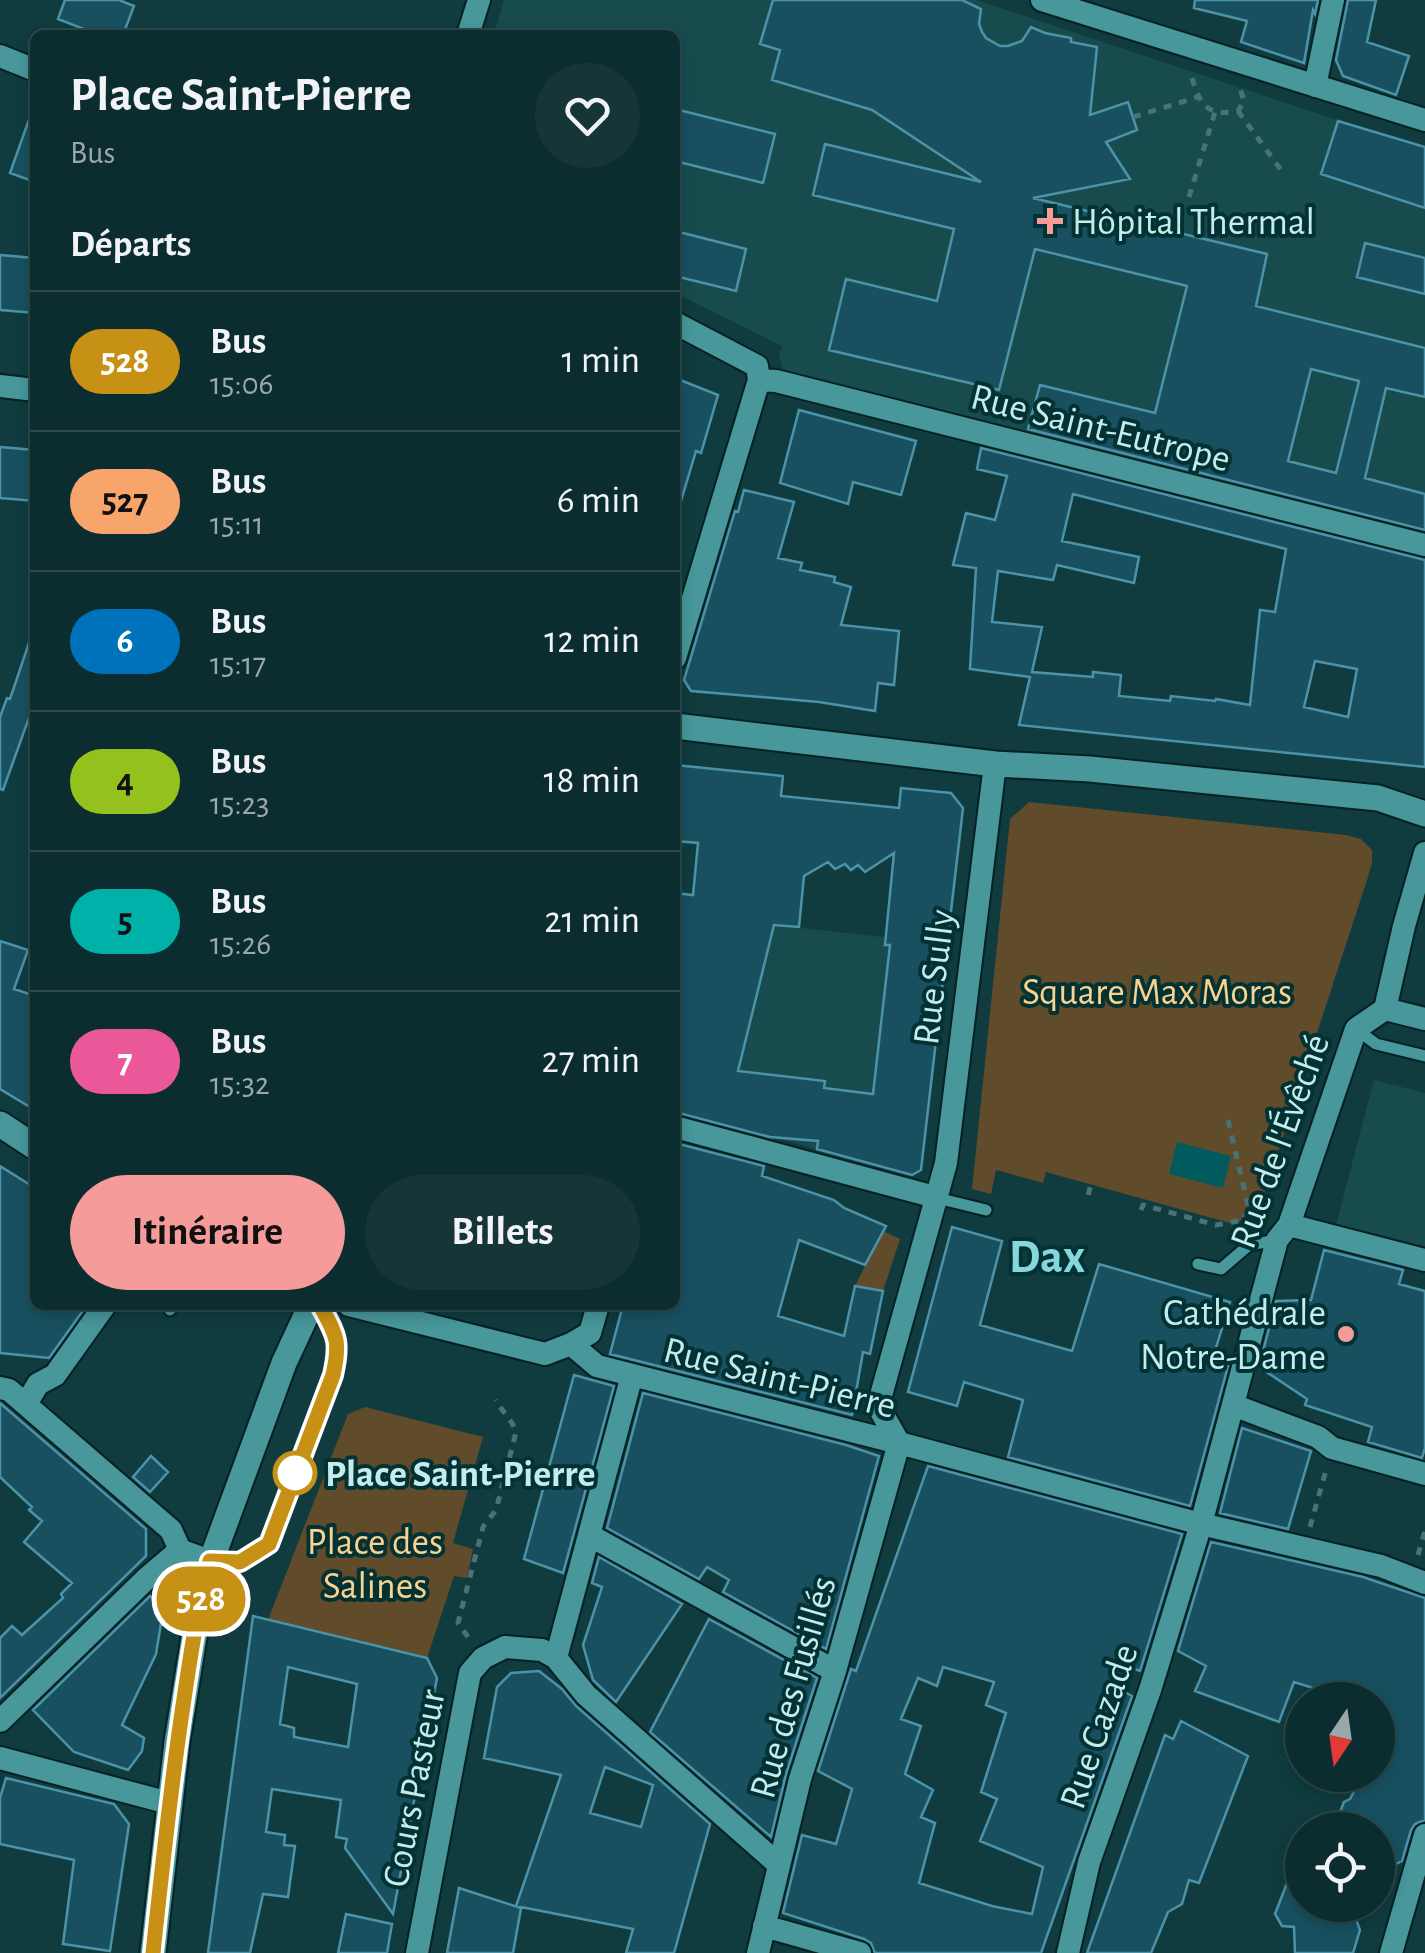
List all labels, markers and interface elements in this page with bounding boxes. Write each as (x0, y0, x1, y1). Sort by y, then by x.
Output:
button: heart (535, 63, 640, 168)
text: Place Saint-Pierre (70, 72, 412, 120)
text: Bus (70, 137, 115, 169)
place label: Hôpital Thermal (1072, 204, 1315, 242)
marker: Hôpital Thermal (1037, 208, 1063, 234)
text: Départs (70, 226, 191, 264)
text: Bus (210, 323, 266, 361)
text: 1 min (561, 342, 640, 380)
text: 528 (101, 344, 149, 379)
text: 15:06 (210, 368, 274, 400)
street label: Rue Saint-Eutrope (967, 378, 1234, 480)
text: Bus (210, 463, 266, 501)
text: 6 min (557, 482, 640, 520)
text: 527 (102, 484, 148, 519)
text: 15:11 (210, 508, 264, 540)
text: Bus (210, 603, 266, 641)
text: 12 min (544, 622, 640, 660)
text: 6 (117, 624, 133, 659)
text: 15:17 (210, 648, 266, 680)
text: Bus (210, 743, 266, 781)
text: 18 min (543, 762, 640, 800)
text: 4 (116, 764, 134, 799)
text: 15:23 (210, 788, 269, 820)
text: Bus (210, 883, 266, 921)
text: 21 min (544, 902, 640, 940)
text: 5 (117, 904, 133, 939)
street label: Rue Sully (908, 908, 962, 1047)
text: 15:26 (210, 928, 271, 960)
park label: Square Max Moras (1022, 974, 1292, 1012)
text: Bus (210, 1023, 266, 1061)
street label: Rue de l'Évêché (1221, 1028, 1337, 1254)
text: 27 min (541, 1042, 640, 1080)
text: 7 (117, 1044, 133, 1079)
text: 15:32 (210, 1068, 269, 1100)
button: Itinéraire (70, 1175, 345, 1290)
button: Billets (365, 1175, 640, 1290)
district label: Dax (1009, 1234, 1085, 1282)
place label: Cathédrale Notre-Dame (1140, 1295, 1326, 1377)
marker: Cathédrale Notre-Dame (1335, 1323, 1357, 1345)
street label: Rue Saint-Pierre (660, 1332, 899, 1426)
marker: Place Saint-Pierre (274, 1452, 316, 1494)
place label: Place Saint-Pierre (325, 1456, 595, 1494)
park label: Place des Salines (307, 1524, 443, 1606)
line badge: 528 (144, 1566, 258, 1632)
street label: Rue des Fusillés (744, 1572, 844, 1803)
text: 528 (177, 1582, 225, 1617)
street label: Rue Cazade (1054, 1640, 1146, 1814)
north arrow (1285, 1682, 1395, 1792)
map controls (1285, 1682, 1395, 1922)
street label: Cours Pasteur (377, 1686, 453, 1890)
button: locate (1285, 1812, 1395, 1922)

